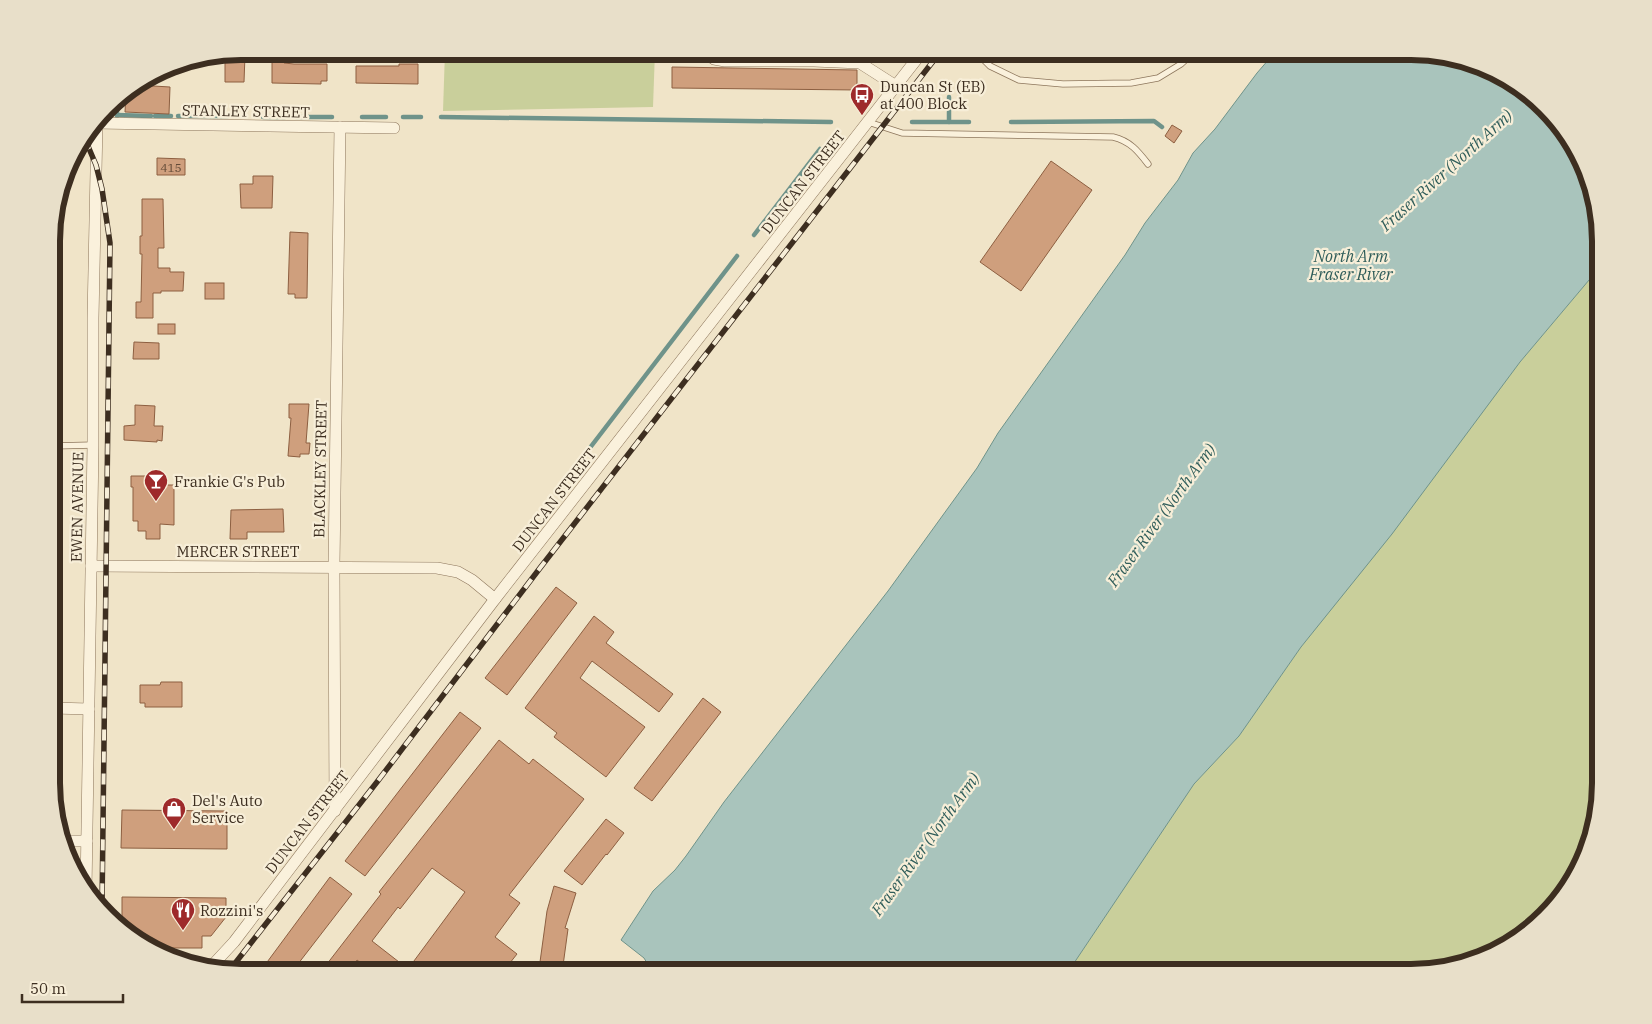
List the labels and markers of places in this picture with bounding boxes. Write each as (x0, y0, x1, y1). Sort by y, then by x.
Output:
place label: Duncan St (EB) at 400 Block (880, 77, 986, 113)
bus stop icon: Duncan St (EB) at 400 Block (849, 82, 875, 116)
bar icon: Frankie G's Pub (143, 468, 169, 502)
place label: Frankie G's Pub (174, 472, 285, 491)
place label: Del's Auto Service (192, 791, 263, 827)
shop icon: Del's Auto Service (161, 796, 187, 830)
restaurant icon: Rozzini's (170, 897, 196, 931)
place label: Rozzini's (200, 901, 263, 920)

